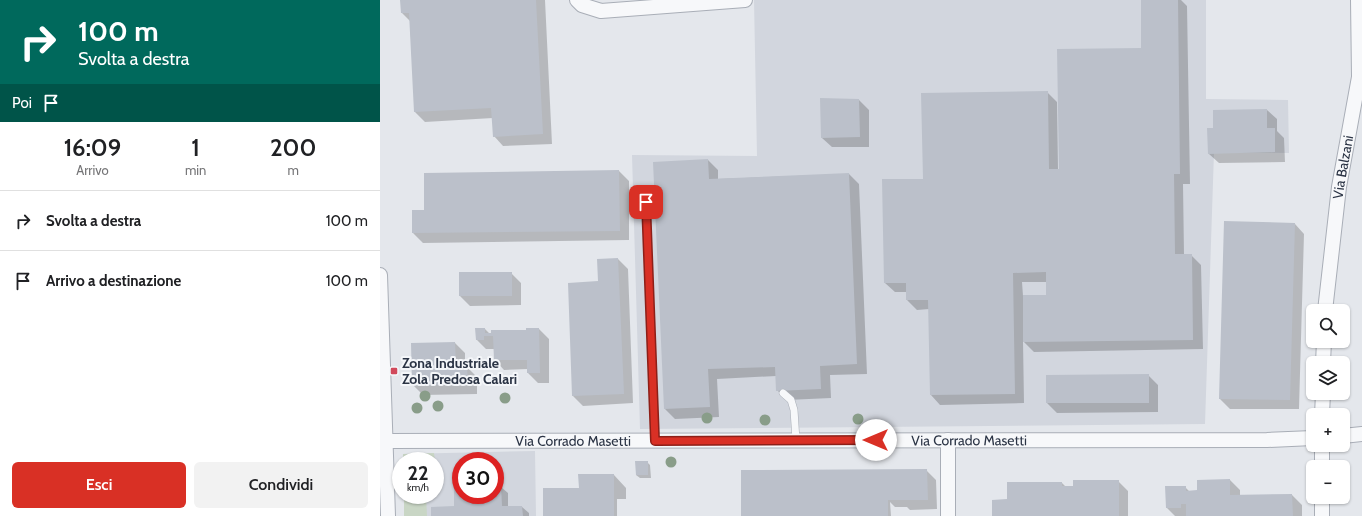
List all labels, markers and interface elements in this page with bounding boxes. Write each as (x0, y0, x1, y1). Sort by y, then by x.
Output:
text: 100 m (78, 14, 159, 48)
icon: right (12, 16, 64, 68)
text: Svolta a destra (78, 48, 189, 70)
icon: arrive (40, 92, 62, 114)
text: Poi (12, 94, 32, 112)
text: 16:09 (64, 133, 121, 162)
text: 1 (191, 133, 200, 162)
text: 200 (270, 133, 316, 162)
street label: Via Balzani (1329, 134, 1357, 200)
text: Arrivo (76, 162, 109, 178)
text: min (185, 162, 206, 178)
text: m (287, 162, 299, 178)
pin (629, 185, 663, 219)
icon: arrive (635, 191, 657, 213)
icon: right (12, 210, 34, 232)
text: Svolta a destra (46, 212, 141, 230)
text: 100 m (326, 212, 368, 230)
icon: arrive (12, 270, 34, 292)
text: Arrivo a destinazione (46, 272, 181, 290)
text: 100 m (326, 272, 368, 290)
map controls (1306, 304, 1350, 504)
button: search (1306, 304, 1350, 348)
place label: Zona Industriale Zola Predosa Calari (402, 354, 517, 388)
button: layers (1306, 356, 1350, 400)
marker: Zona Industriale Zola Predosa Calari (389, 366, 399, 376)
button: + (1306, 408, 1350, 452)
position arrow (855, 419, 897, 461)
street label: Via Corrado Masetti (911, 431, 1027, 449)
street label: Via Corrado Masetti (515, 432, 631, 450)
speed limit sign: 30 (452, 452, 504, 504)
button: − (1306, 460, 1350, 504)
text: 22 (407, 461, 429, 485)
button: Esci (12, 462, 186, 508)
button: Condividi (194, 462, 368, 508)
text: km/h (407, 481, 429, 494)

